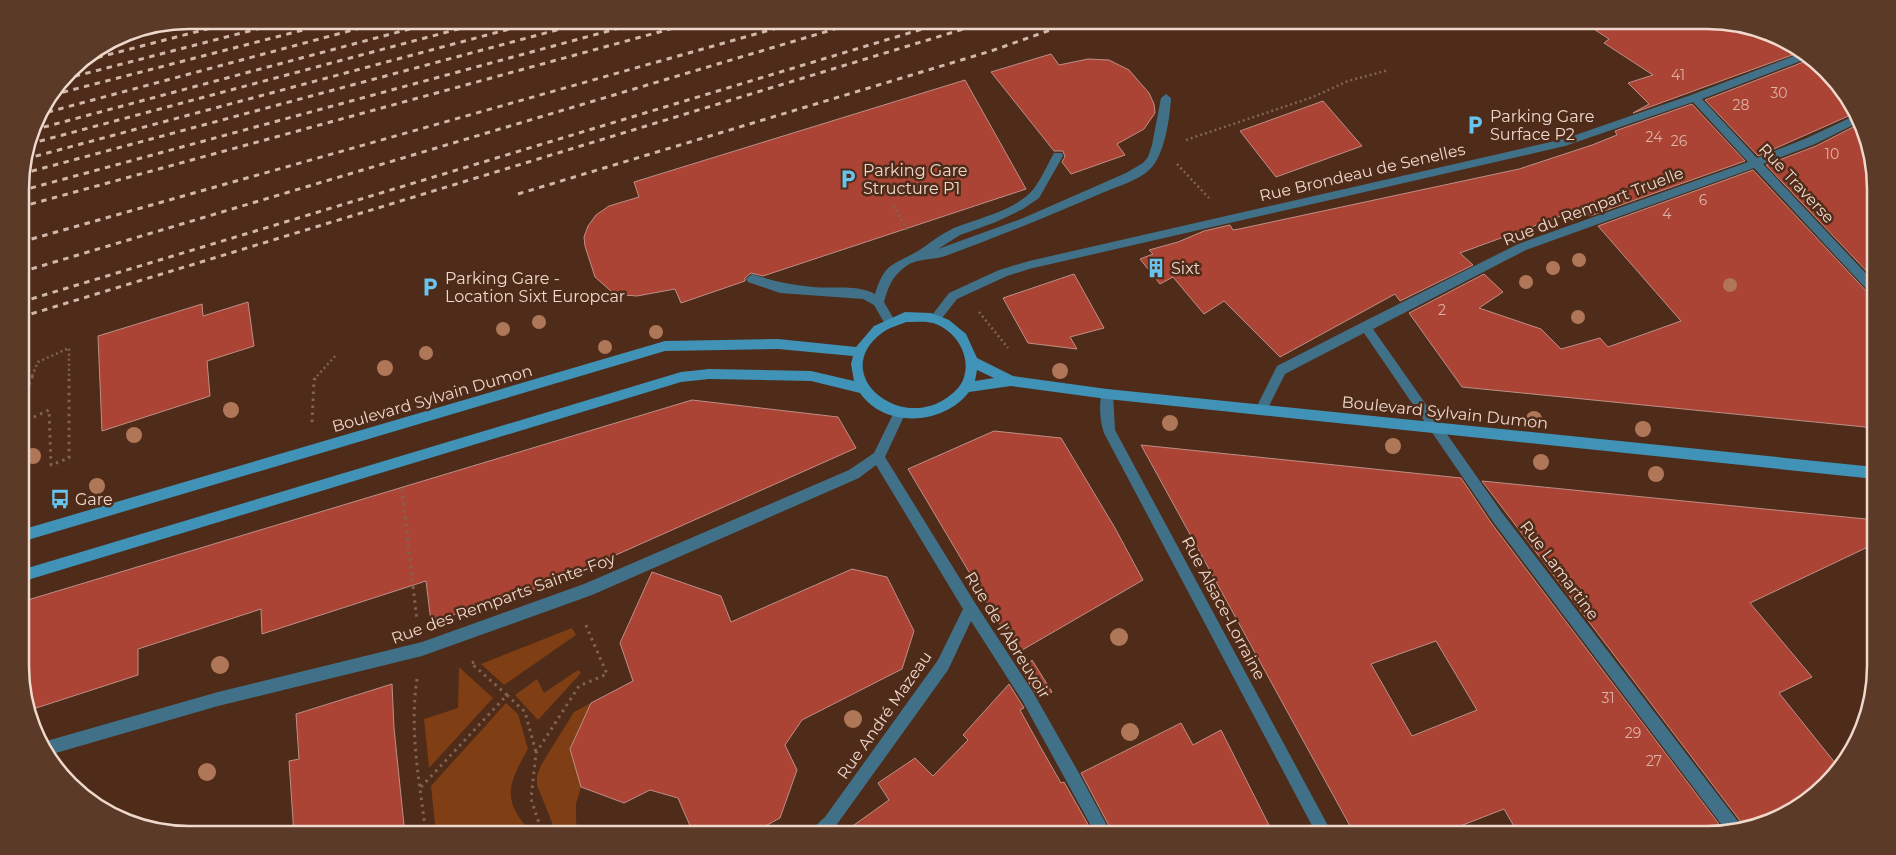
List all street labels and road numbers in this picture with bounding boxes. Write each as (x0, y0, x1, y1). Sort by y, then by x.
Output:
street label: Rue Brondeau de Senelles (1257, 139, 1467, 205)
street label: Rue Traverse (1755, 140, 1838, 227)
street label: Rue du Rempart Truelle (1500, 163, 1686, 250)
street label: Boulevard Sylvain Dumon (330, 361, 534, 436)
street label: Boulevard Sylvain Dumon (1341, 392, 1549, 433)
street label: Rue Lamartine (1516, 517, 1603, 624)
street label: Rue Alsace-Lorraine (1178, 533, 1269, 683)
street label: Rue des Remparts Sainte-Foy (389, 549, 618, 648)
street label: Rue de l'Abreuvoir (961, 568, 1054, 702)
street label: Rue André Mazeau (833, 648, 936, 783)

